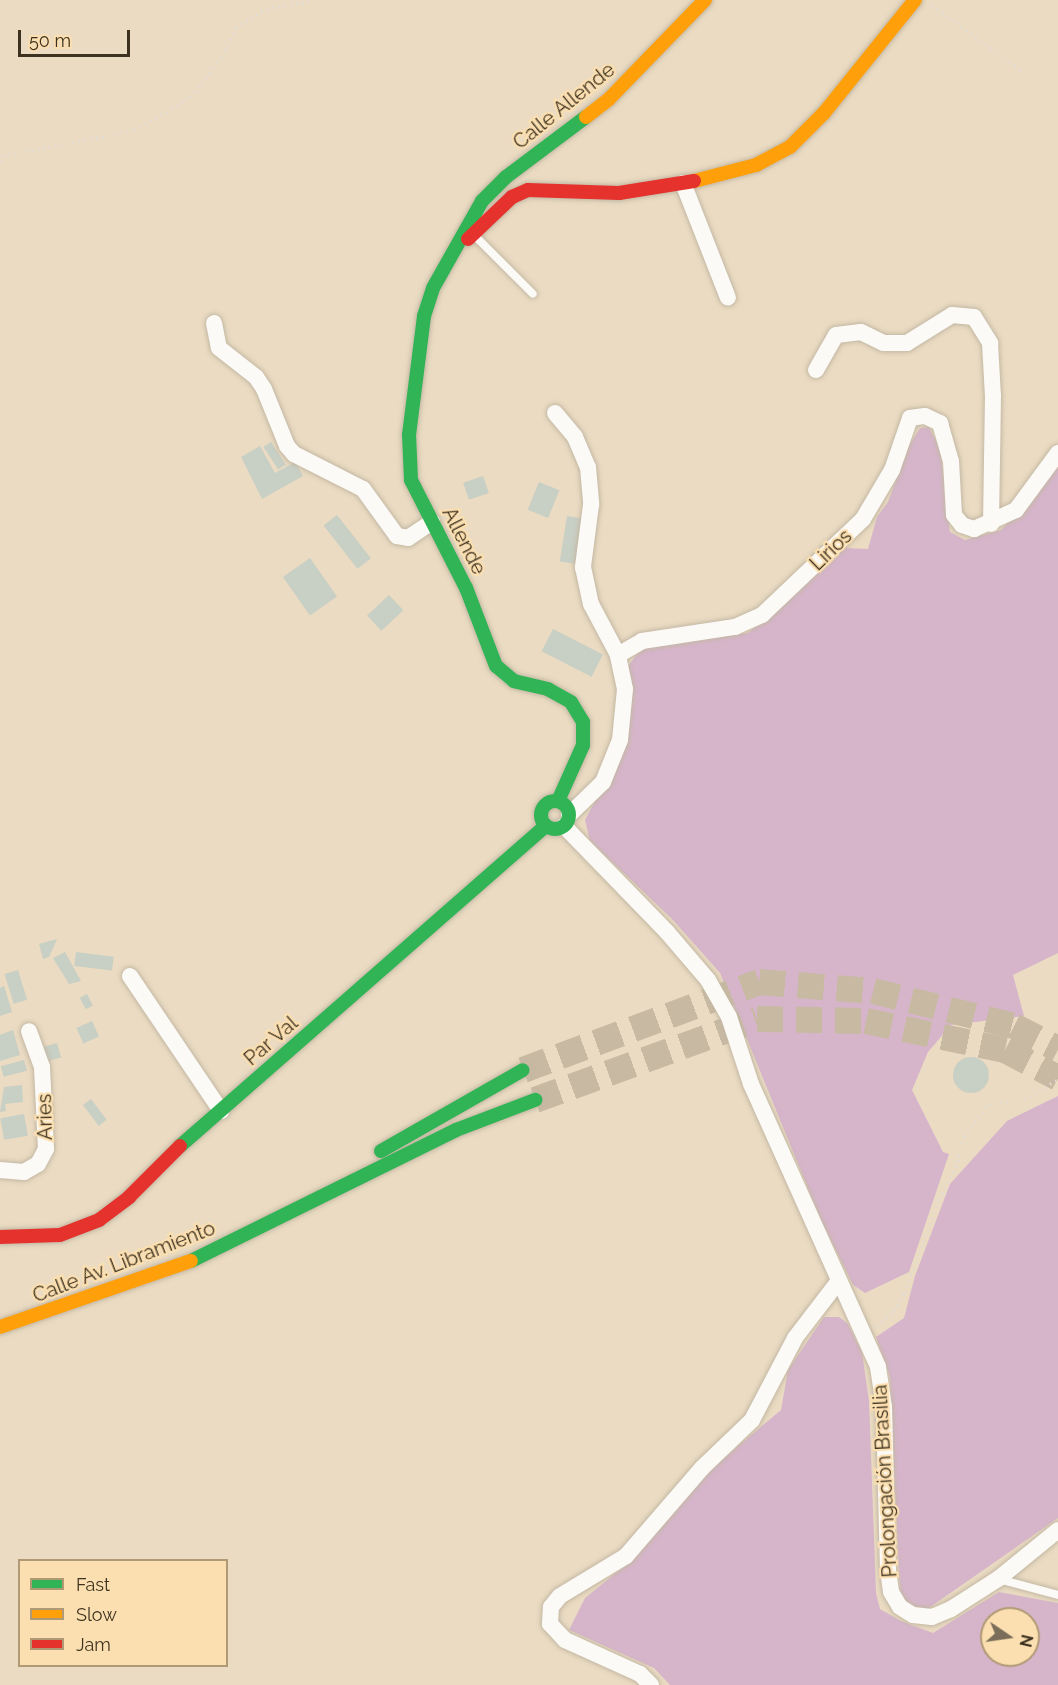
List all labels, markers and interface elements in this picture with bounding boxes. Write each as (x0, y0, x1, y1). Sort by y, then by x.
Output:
scale bar (21, 18, 134, 56)
text: 50 m (29, 30, 71, 51)
street label: Calle Allende (508, 58, 620, 154)
street label: Allende (437, 503, 491, 579)
street label: Lirios (805, 524, 857, 576)
street label: Par Val (239, 1011, 303, 1071)
street label: Aries (33, 1094, 57, 1140)
street label: Calle Av. Libramiento (29, 1216, 219, 1308)
street label: Prolongación Brasilia (868, 1384, 902, 1578)
legend (18, 1559, 228, 1667)
text: Fast (76, 1574, 110, 1595)
text: Slow (76, 1604, 117, 1625)
north arrow (980, 1607, 1040, 1667)
text: N (1015, 1633, 1037, 1649)
text: Jam (76, 1634, 111, 1655)

